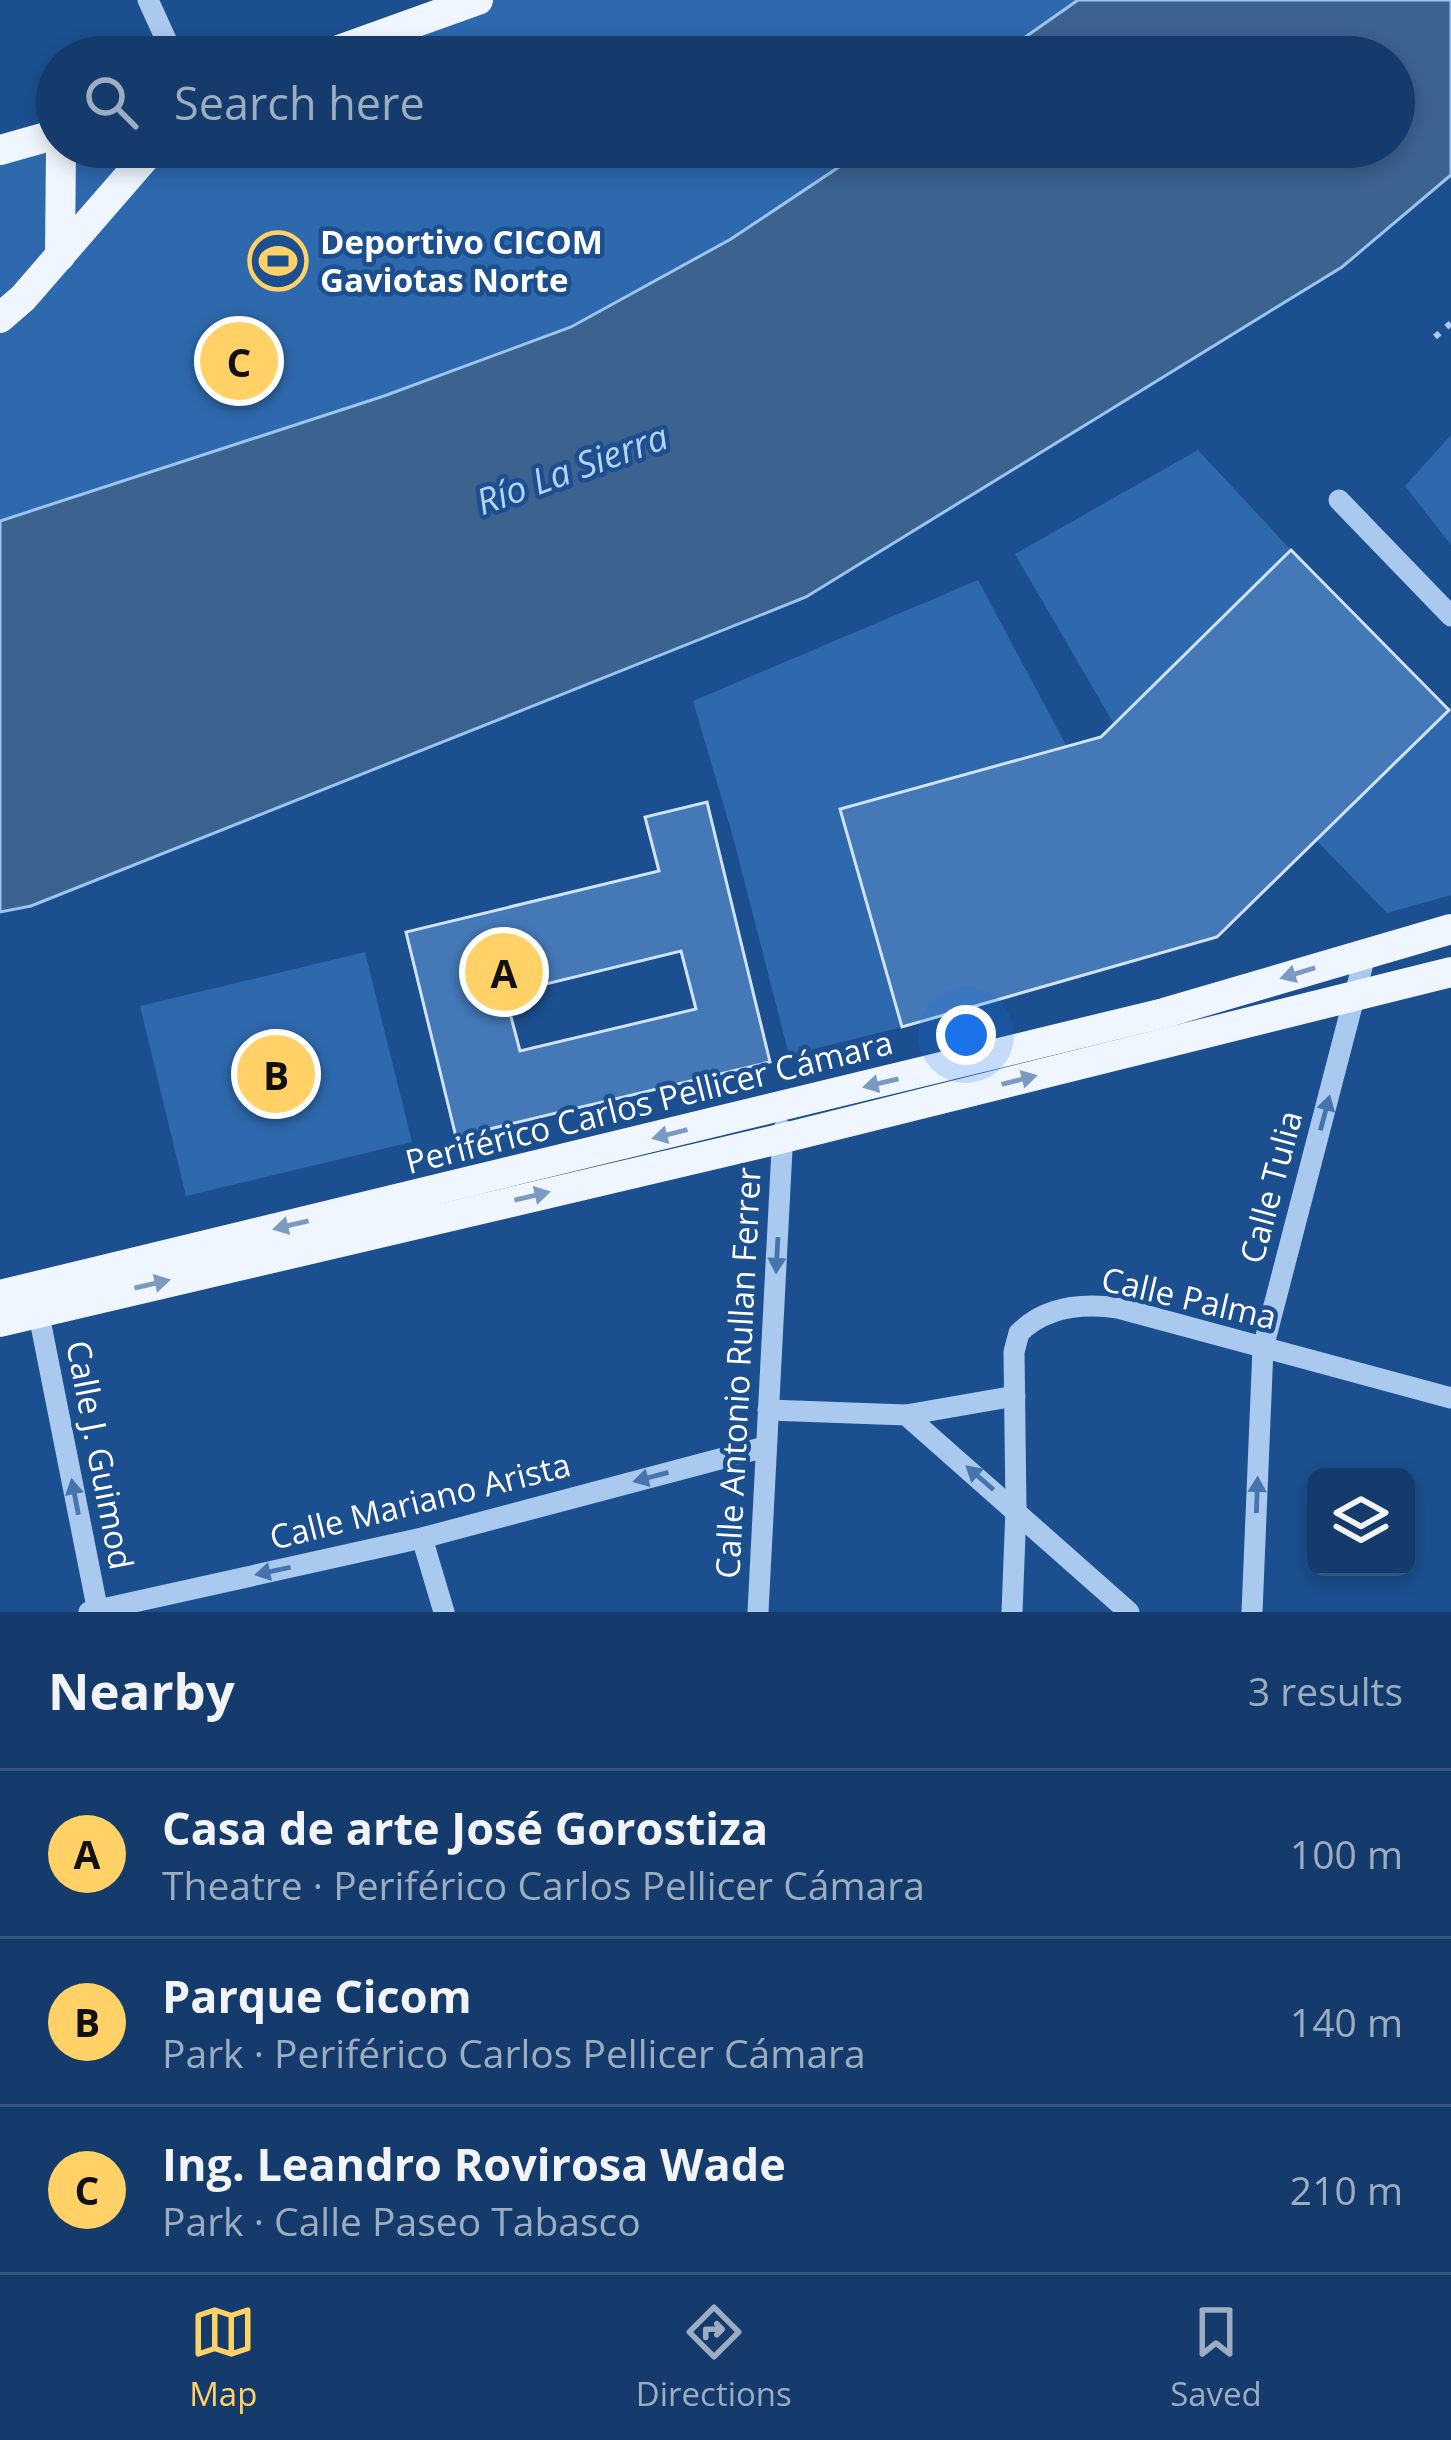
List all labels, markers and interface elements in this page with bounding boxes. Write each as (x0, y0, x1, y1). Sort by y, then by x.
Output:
search box (36, 36, 1415, 168)
icon: search (78, 69, 144, 135)
text: Search here (174, 72, 425, 133)
place label: Deportivo CICOM Gaviotas Norte (320, 219, 603, 302)
sports icon: Deportivo CICOM Gaviotas Norte (247, 230, 309, 292)
pin: C (200, 316, 278, 406)
water label: Río La Sierra (469, 411, 674, 526)
pin: A (465, 927, 543, 1017)
one-way arrow (1279, 965, 1316, 983)
your location (936, 1005, 996, 1065)
street label: Periférico Carlos Pellicer Cámara (401, 1019, 897, 1184)
pin: B (237, 1029, 315, 1119)
one-way arrow (1001, 1070, 1038, 1089)
one-way arrow (861, 1074, 899, 1093)
one-way arrow (1316, 1095, 1335, 1132)
street label: Calle Tulia (1229, 1106, 1312, 1268)
one-way arrow (651, 1125, 688, 1144)
street label: Calle Antonio Rullan Ferrer (704, 1166, 771, 1580)
one-way arrow (513, 1186, 551, 1205)
one-way arrow (272, 1216, 309, 1235)
one-way arrow (767, 1237, 786, 1274)
street label: Calle Palma (1097, 1256, 1281, 1339)
one-way arrow (133, 1274, 170, 1293)
street label: Calle J. Guimod (56, 1337, 145, 1573)
street label: Calle Mariano Arista (265, 1441, 575, 1560)
one-way arrow (965, 1465, 995, 1491)
map controls (1307, 1468, 1415, 1576)
button: layers (1307, 1468, 1415, 1576)
one-way arrow (633, 1469, 670, 1488)
one-way arrow (1248, 1475, 1267, 1513)
one-way arrow (65, 1478, 84, 1516)
one-way arrow (253, 1562, 291, 1581)
text: Nearby (48, 1655, 235, 1725)
text: 3 results (1248, 1664, 1403, 1717)
text: Casa de arte José Gorostiza (162, 1797, 768, 1858)
text: A (74, 1827, 100, 1880)
text: 100 m (1290, 1827, 1403, 1880)
text: Theatre · Periférico Carlos Pellicer Cámara (162, 1858, 925, 1911)
text: Parque Cicom (162, 1965, 472, 2026)
text: B (74, 1995, 100, 2048)
text: 140 m (1290, 1995, 1403, 2048)
text: Park · Periférico Carlos Pellicer Cámara (162, 2026, 866, 2079)
text: Ing. Leandro Rovirosa Wade (162, 2133, 786, 2194)
text: C (75, 2163, 99, 2216)
text: 210 m (1290, 2163, 1403, 2216)
text: Park · Calle Paseo Tabasco (162, 2194, 641, 2247)
tab: Map (189, 2299, 257, 2416)
tab: Directions (636, 2299, 792, 2416)
tab: Saved (1170, 2299, 1262, 2416)

